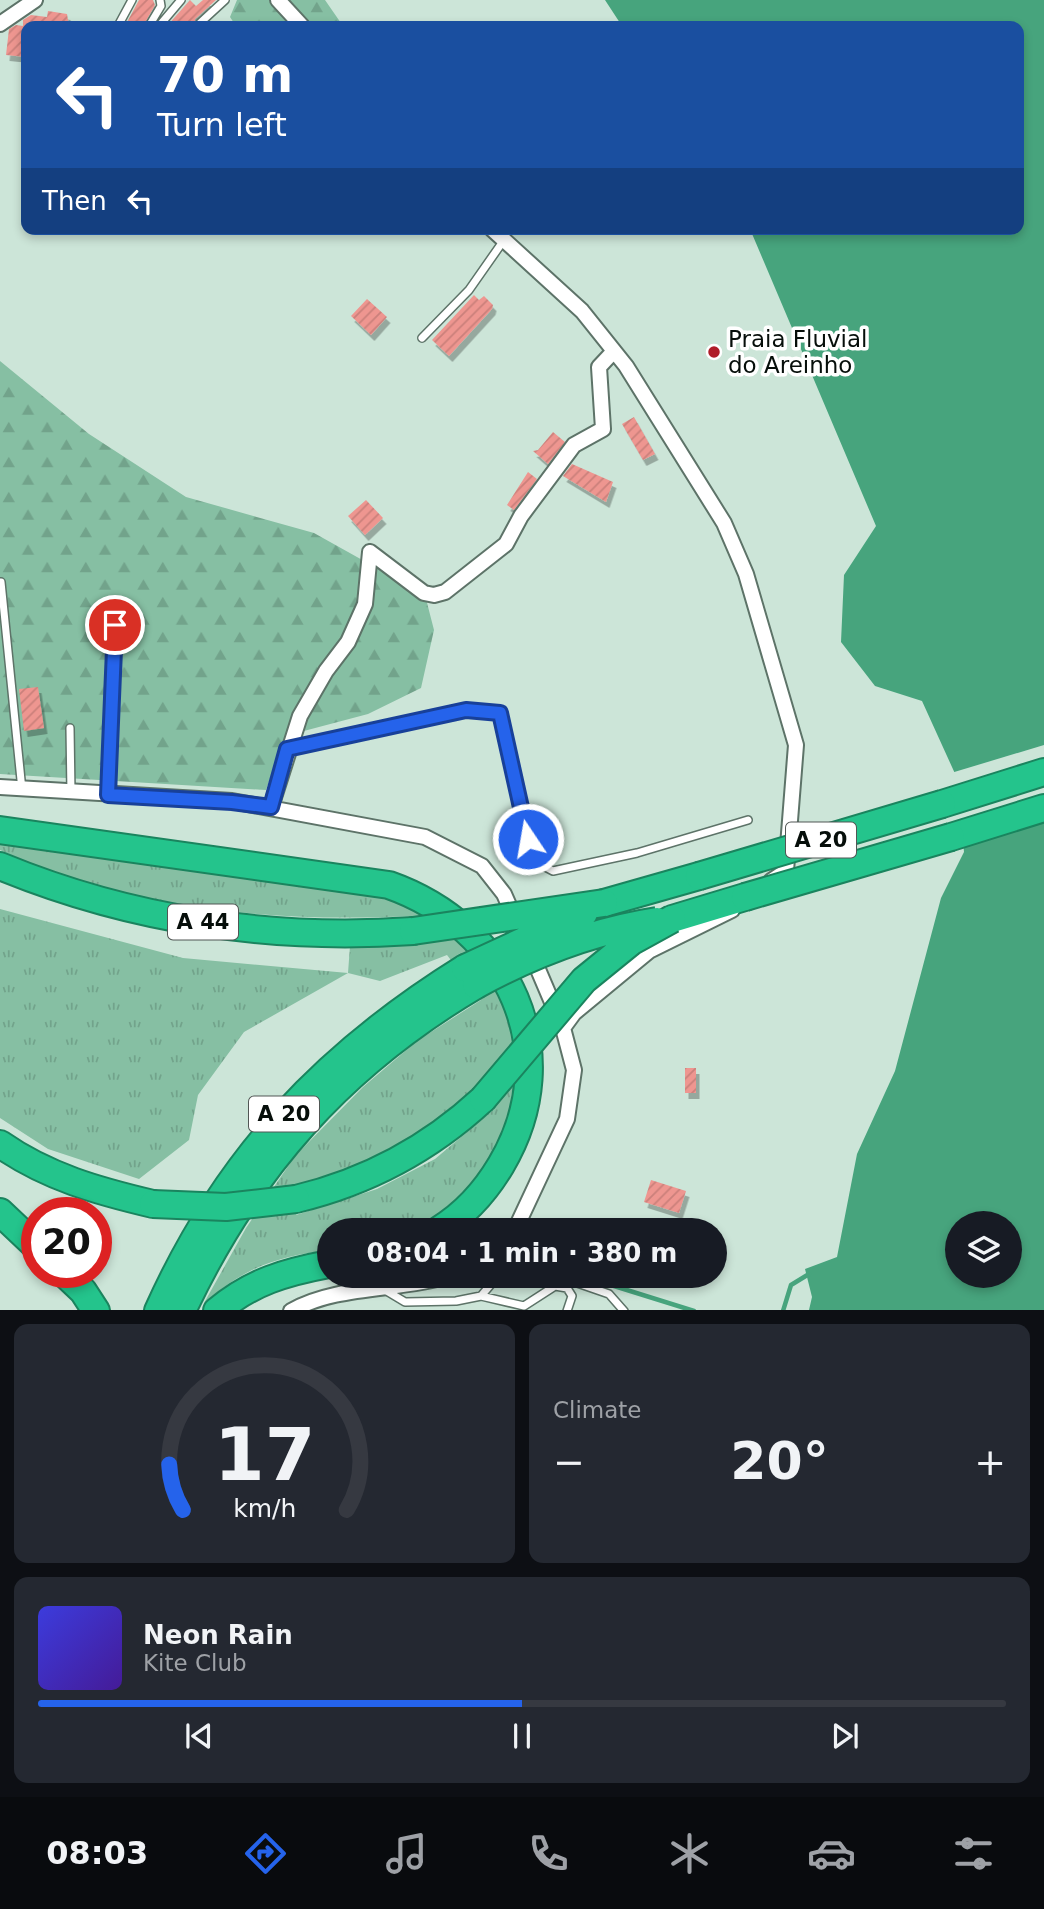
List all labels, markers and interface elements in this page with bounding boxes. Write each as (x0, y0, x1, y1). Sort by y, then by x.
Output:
text: 70 m (157, 47, 293, 104)
icon: left (42, 49, 133, 140)
text: Turn left (157, 106, 287, 144)
icon: left (121, 182, 159, 220)
text: Then (42, 186, 107, 216)
place label: Praia Fluvial do Areinho (728, 326, 868, 378)
marker: Praia Fluvial do Areinho (706, 344, 722, 360)
pin (85, 595, 145, 655)
icon: arrive (96, 606, 134, 644)
position arrow (491, 802, 565, 876)
road number: A 20 (786, 822, 856, 858)
road number: A 44 (168, 904, 238, 940)
road number: A 20 (249, 1096, 319, 1132)
speed limit sign: 20 (21, 1197, 112, 1288)
map controls (945, 1211, 1022, 1288)
button: layers (945, 1211, 1022, 1288)
text: 08:04 · 1 min · 380 m (367, 1238, 677, 1268)
text: Climate (553, 1397, 642, 1423)
text: 17 (214, 1412, 315, 1497)
text: 20° (730, 1431, 829, 1491)
text: − (553, 1440, 585, 1484)
text: + (974, 1440, 1006, 1484)
text: km/h (233, 1493, 296, 1522)
text: Neon Rain (143, 1620, 293, 1650)
text: Kite Club (143, 1650, 247, 1676)
icon: previous (180, 1717, 218, 1755)
icon: pause (503, 1717, 541, 1755)
icon: next (826, 1717, 864, 1755)
icon: directions (241, 1829, 290, 1878)
icon: music (382, 1829, 431, 1878)
icon: phone (524, 1829, 573, 1878)
icon: climate (665, 1829, 714, 1878)
icon: car (807, 1829, 856, 1878)
icon: filters (949, 1829, 998, 1878)
text: 08:03 (46, 1834, 148, 1872)

